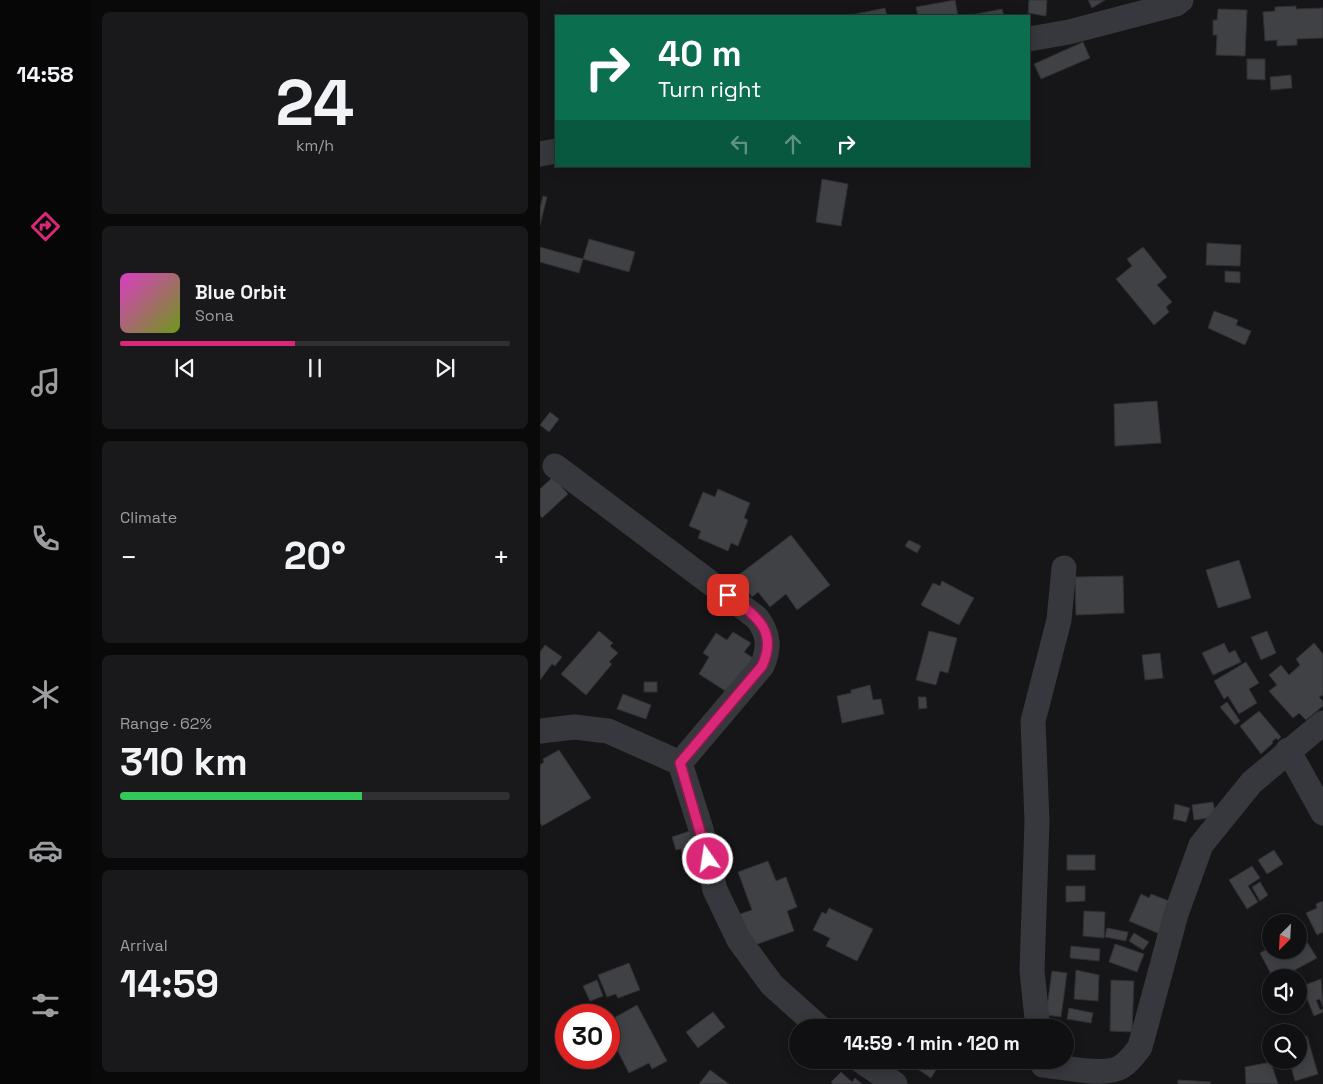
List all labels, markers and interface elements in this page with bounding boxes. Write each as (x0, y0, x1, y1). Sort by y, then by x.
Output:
text: 40 m (658, 32, 742, 76)
icon: right (575, 35, 640, 100)
text: 14:58 (17, 60, 73, 88)
text: 24 (276, 61, 354, 144)
text: Turn right (658, 75, 761, 103)
icon: left (726, 130, 754, 158)
icon: ahead (779, 130, 807, 158)
icon: right (832, 130, 860, 158)
text: km/h (296, 135, 334, 156)
icon: directions (28, 209, 63, 244)
text: Blue Orbit (195, 280, 286, 305)
text: Sona (195, 305, 234, 326)
icon: previous (171, 354, 199, 382)
icon: pause (301, 354, 329, 382)
icon: next (431, 354, 459, 382)
icon: music (28, 365, 63, 400)
text: Climate (120, 507, 177, 528)
icon: phone (28, 521, 63, 556)
text: 20° (284, 532, 346, 580)
text: − (120, 539, 137, 575)
text: + (493, 539, 510, 575)
pin (707, 574, 749, 616)
icon: arrive (714, 581, 742, 609)
icon: climate (28, 677, 63, 712)
text: Range · 62% (120, 713, 212, 734)
text: 310 km (120, 738, 248, 786)
position arrow (681, 832, 733, 884)
icon: car (28, 833, 63, 868)
north arrow (1262, 914, 1308, 959)
map controls (1262, 914, 1307, 1069)
text: Arrival (120, 935, 168, 956)
text: 14:59 (120, 960, 219, 1008)
button: sound (1262, 969, 1307, 1014)
icon: filters (28, 988, 63, 1023)
speed limit sign: 30 (555, 1004, 620, 1069)
button: search (1262, 1024, 1307, 1069)
text: 14:59 · 1 min · 120 m (843, 1031, 1020, 1056)

